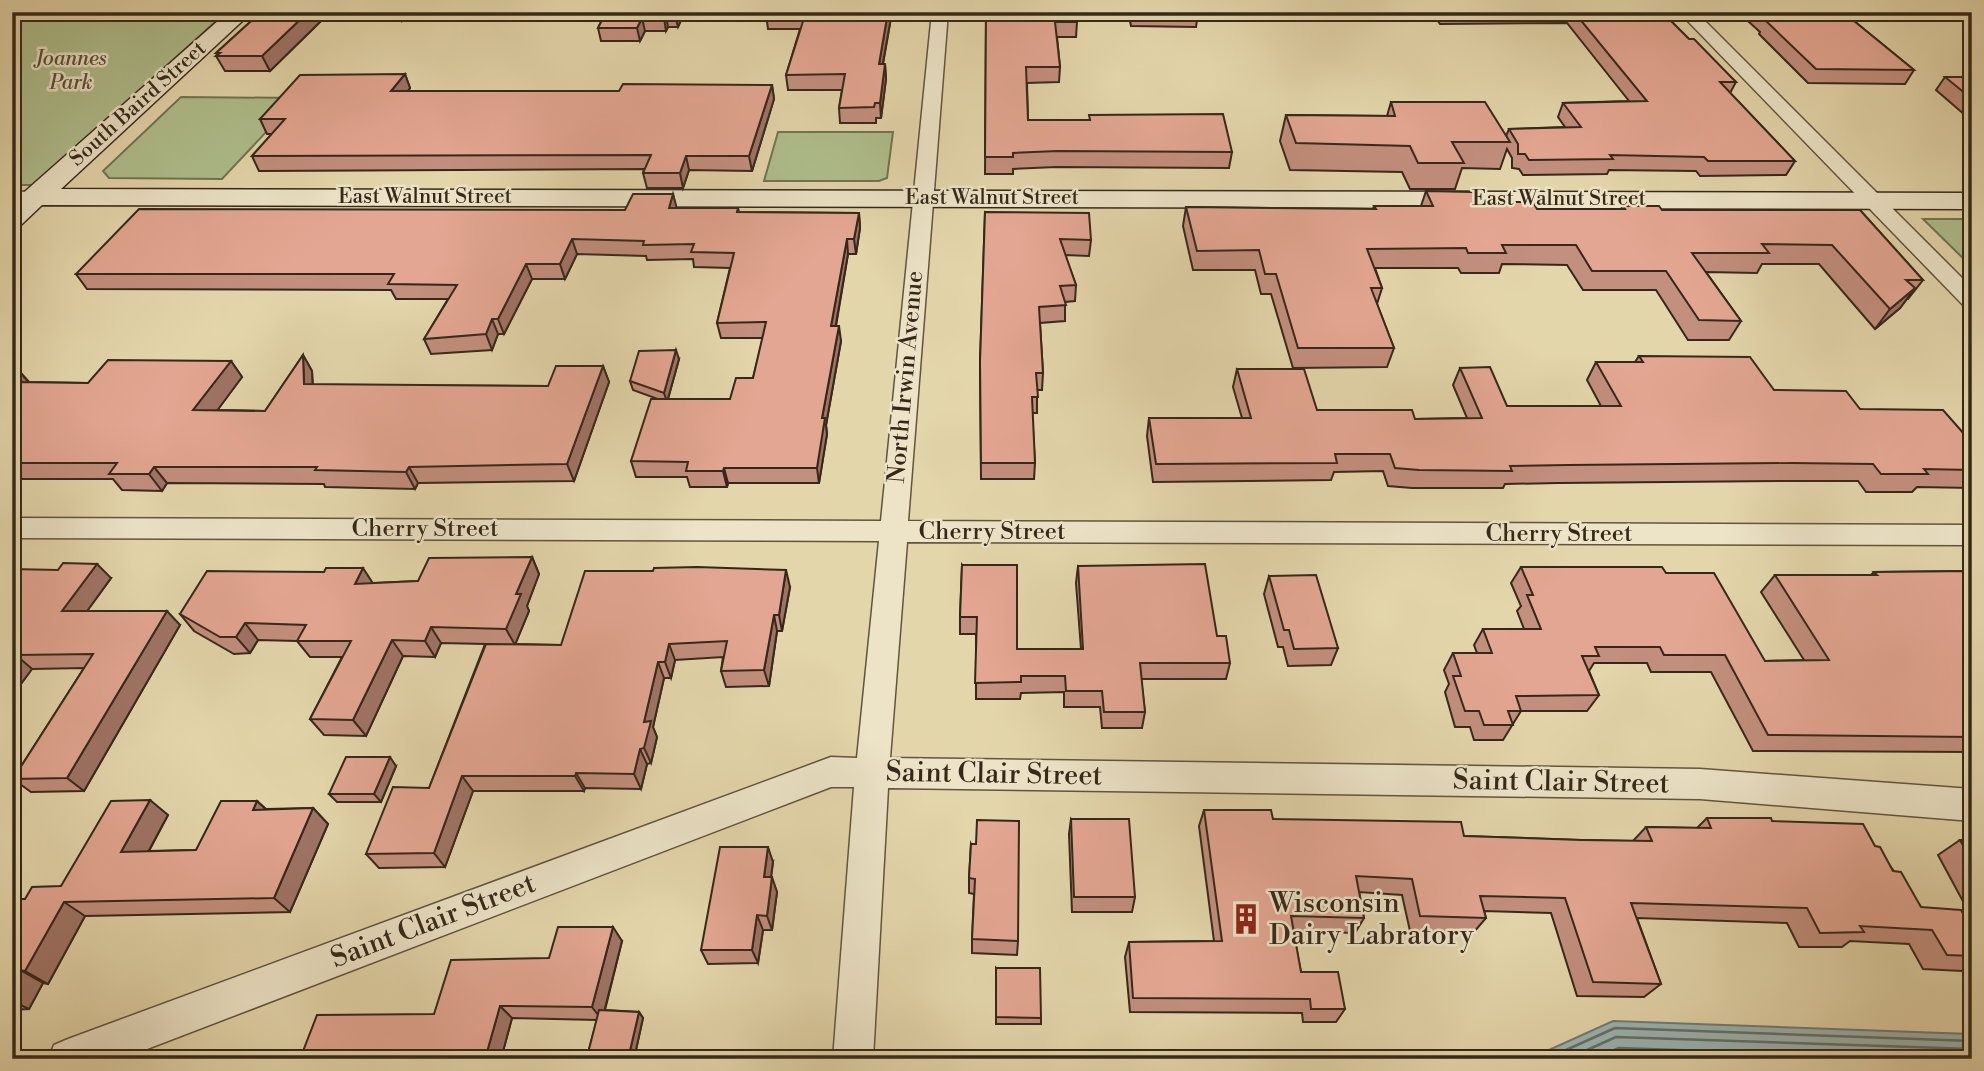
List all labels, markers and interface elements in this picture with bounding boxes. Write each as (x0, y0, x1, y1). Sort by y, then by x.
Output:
street label: South Baird Street (64, 35, 212, 172)
park label: Joannes Park (33, 46, 107, 96)
street label: East Walnut Street (338, 184, 513, 210)
street label: East Walnut Street (905, 185, 1080, 211)
street label: East Walnut Street (1472, 186, 1647, 212)
street label: North Irwin Avenue (882, 269, 930, 485)
street label: Cherry Street (352, 514, 499, 544)
street label: Cherry Street (919, 517, 1066, 547)
street label: Cherry Street (1486, 519, 1633, 549)
street label: Saint Clair Street (885, 755, 1103, 793)
street label: Saint Clair Street (1452, 763, 1670, 801)
street label: Saint Clair Street (326, 866, 540, 976)
place label: Wisconsin Dairy Labratory (1268, 886, 1474, 953)
building icon: Wisconsin Dairy Labratory (1229, 902, 1263, 936)

